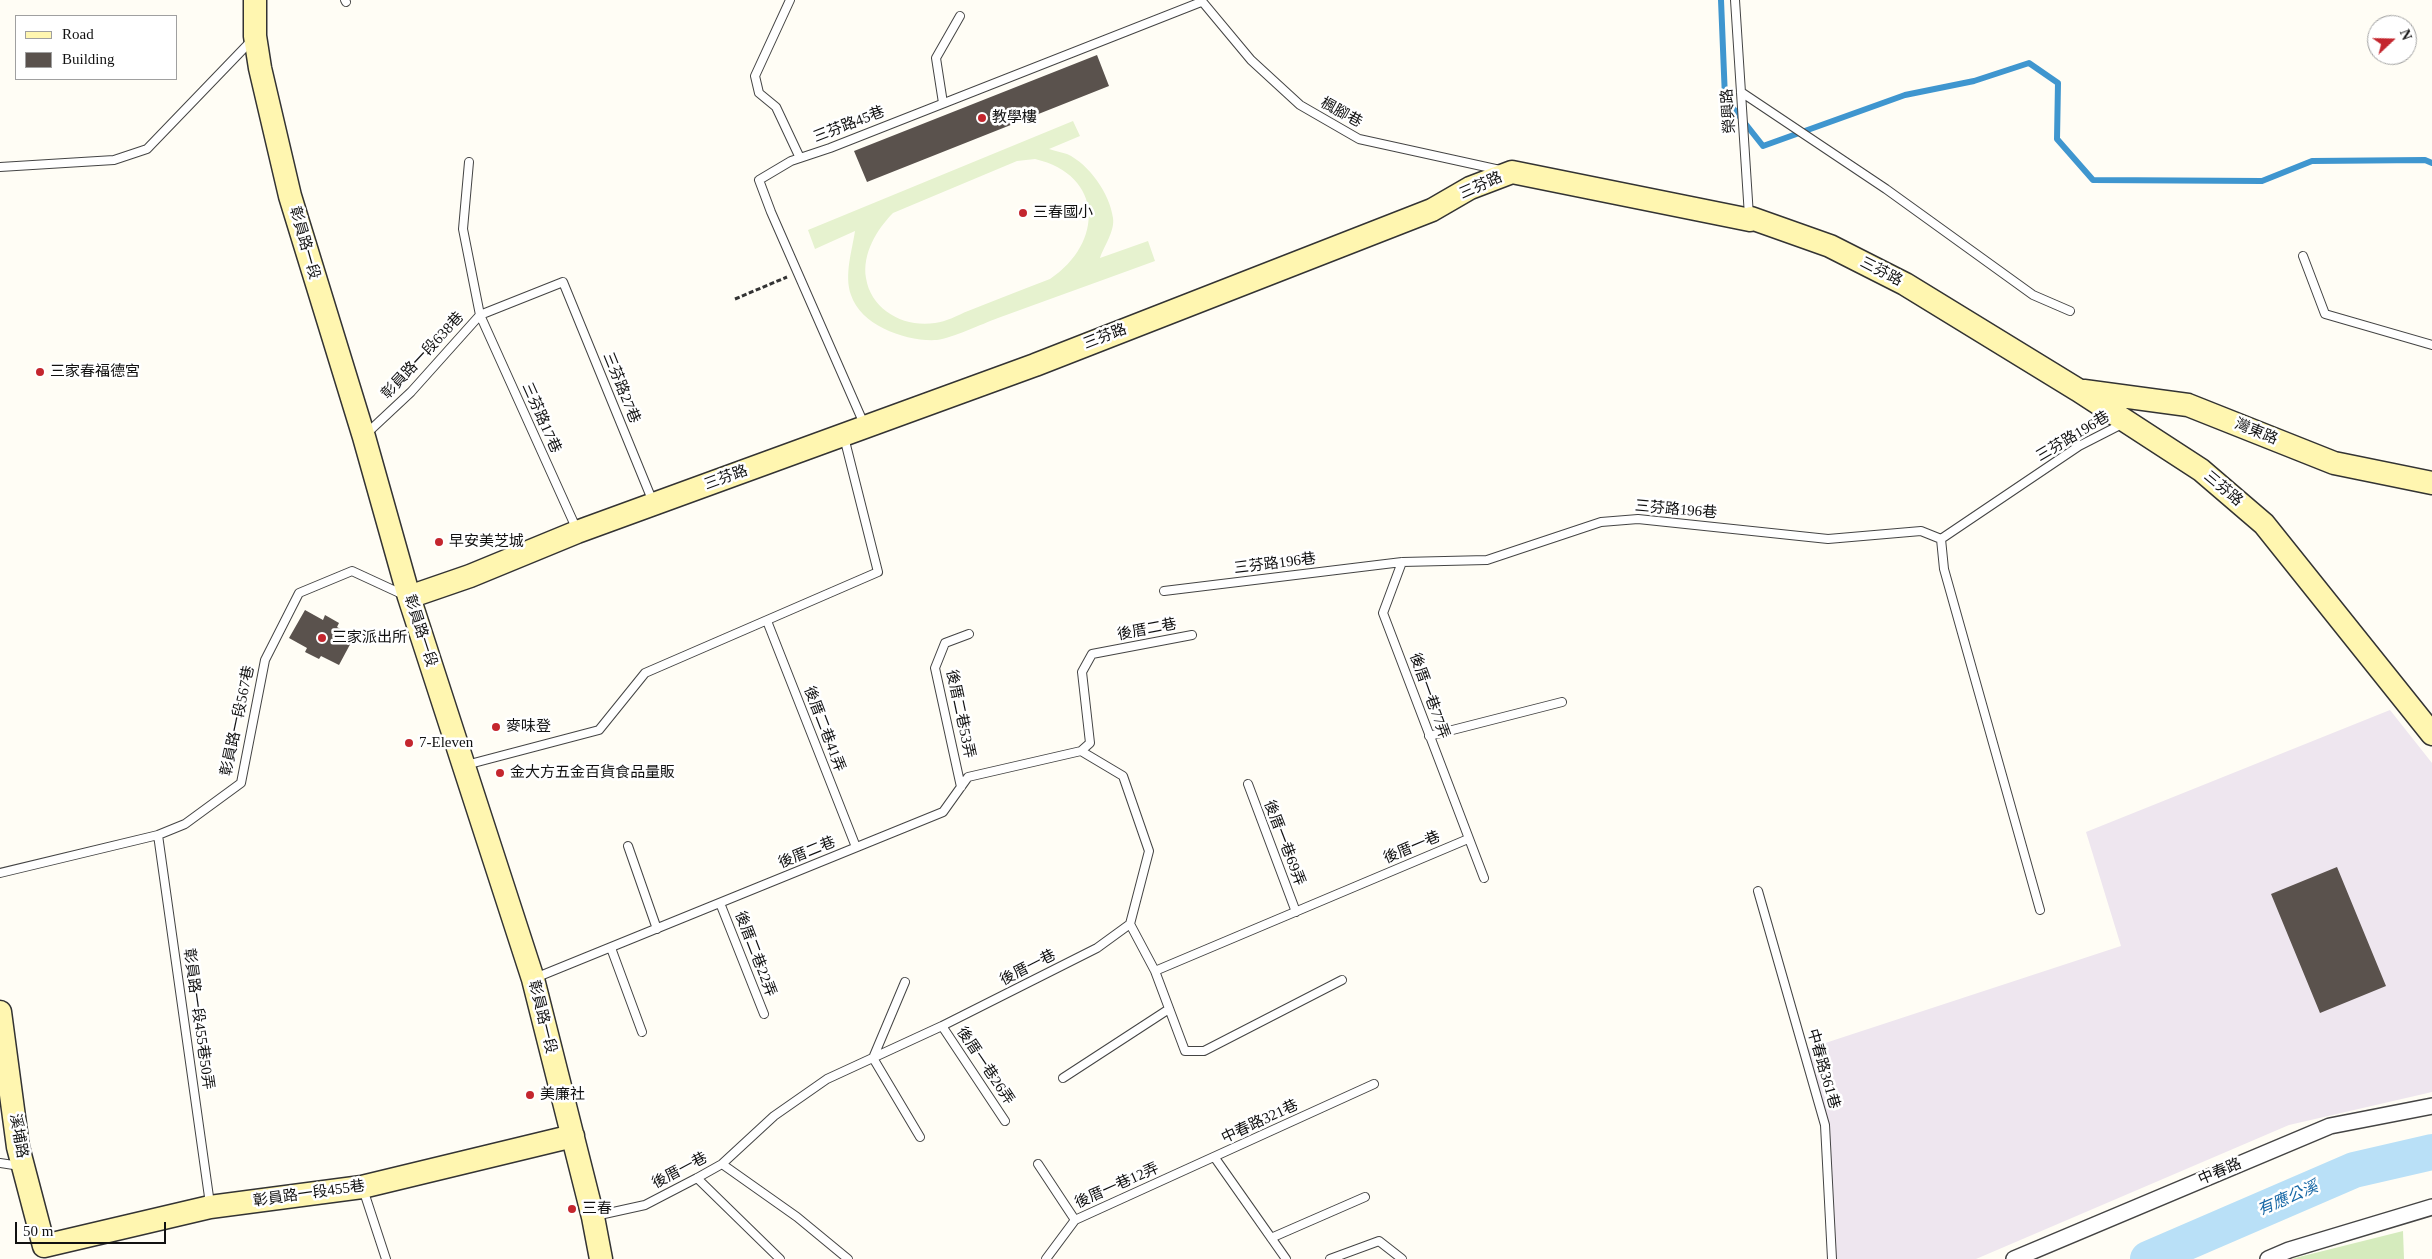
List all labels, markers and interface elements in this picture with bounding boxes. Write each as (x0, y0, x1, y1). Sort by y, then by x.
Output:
legend (15, 15, 178, 80)
north arrow (2367, 15, 2417, 65)
text: Road (62, 26, 94, 42)
text: N (2397, 27, 2414, 42)
text: Building (62, 51, 115, 67)
street label: 榮興路 (1718, 88, 1740, 134)
street label: 楓腳巷 (1317, 94, 1365, 132)
street label: 三芬路45巷 (811, 103, 887, 147)
place label: 教學樓 (992, 109, 1037, 127)
marker: 教學樓 (976, 112, 988, 124)
street label: 三芬路 (1457, 169, 1505, 203)
street label: 彰員路一段 (285, 204, 323, 282)
place label: 三春國小 (1033, 204, 1093, 222)
marker: 三春國小 (1017, 207, 1029, 219)
street label: 三芬路 (1857, 254, 1905, 290)
street label: 彰員路一段638巷 (378, 309, 468, 403)
street label: 三芬路 (1081, 321, 1129, 353)
street label: 三芬路27巷 (599, 350, 643, 426)
place label: 三家春福德宮 (50, 363, 140, 381)
marker: 三家春福德宮 (34, 366, 46, 378)
street label: 三芬路17巷 (518, 380, 564, 456)
street label: 三芬路196巷 (2033, 408, 2113, 466)
street label: 灣東路 (2232, 415, 2280, 449)
street label: 三芬路 (702, 462, 750, 494)
street label: 三芬路 (2200, 468, 2246, 510)
street label: 三芬路196巷 (1634, 497, 1718, 523)
place label: 早安美芝城 (449, 533, 524, 551)
marker: 早安美芝城 (433, 536, 445, 548)
street label: 三芬路196巷 (1233, 550, 1317, 578)
street label: 彰員路一段 (400, 593, 440, 669)
street label: 後厝二巷 (1116, 615, 1178, 645)
place label: 三家派出所 (332, 629, 407, 647)
marker: 三家派出所 (316, 632, 328, 644)
street label: 後厝一巷77弄 (1405, 651, 1453, 741)
street label: 彰員路一段567巷 (218, 664, 258, 778)
street label: 後厝二巷53弄 (942, 668, 978, 760)
street label: 後厝二巷41弄 (799, 684, 849, 774)
place label: 麥味登 (506, 718, 551, 736)
marker: 麥味登 (490, 721, 502, 733)
place label: 7-Eleven (419, 734, 473, 752)
marker: 7-Eleven (403, 737, 415, 749)
place label: 金大方五金百貨食品量販 (510, 764, 675, 782)
marker: 金大方五金百貨食品量販 (494, 767, 506, 779)
street label: 後厝一巷69弄 (1259, 798, 1309, 888)
street label: 後厝一巷 (1381, 828, 1443, 868)
street label: 後厝二巷 (776, 833, 838, 873)
street label: 後厝二巷22弄 (730, 909, 780, 999)
street label: 後厝一巷 (997, 946, 1059, 990)
street label: 彰員路一段455巷50弄 (179, 947, 217, 1091)
street label: 彰員路一段 (524, 978, 560, 1056)
street label: 後厝一巷26弄 (952, 1024, 1018, 1108)
street label: 中春路361巷 (1803, 1027, 1843, 1111)
place label: 美廉社 (540, 1086, 585, 1104)
marker: 美廉社 (524, 1089, 536, 1101)
street label: 中春路321巷 (1219, 1096, 1301, 1148)
street label: 溪埔路 (5, 1112, 31, 1160)
street label: 後厝一巷 (649, 1149, 711, 1193)
street label: 中春路 (2196, 1155, 2244, 1189)
street label: 後厝一巷12弄 (1072, 1159, 1162, 1213)
street label: 彰員路一段455巷 (252, 1177, 366, 1211)
water label: 有應公溪 (2255, 1178, 2321, 1220)
place label: 三春 (582, 1200, 612, 1218)
marker: 三春 (566, 1203, 578, 1215)
scale bar (18, 1212, 169, 1244)
text: 50 m (23, 1223, 53, 1239)

